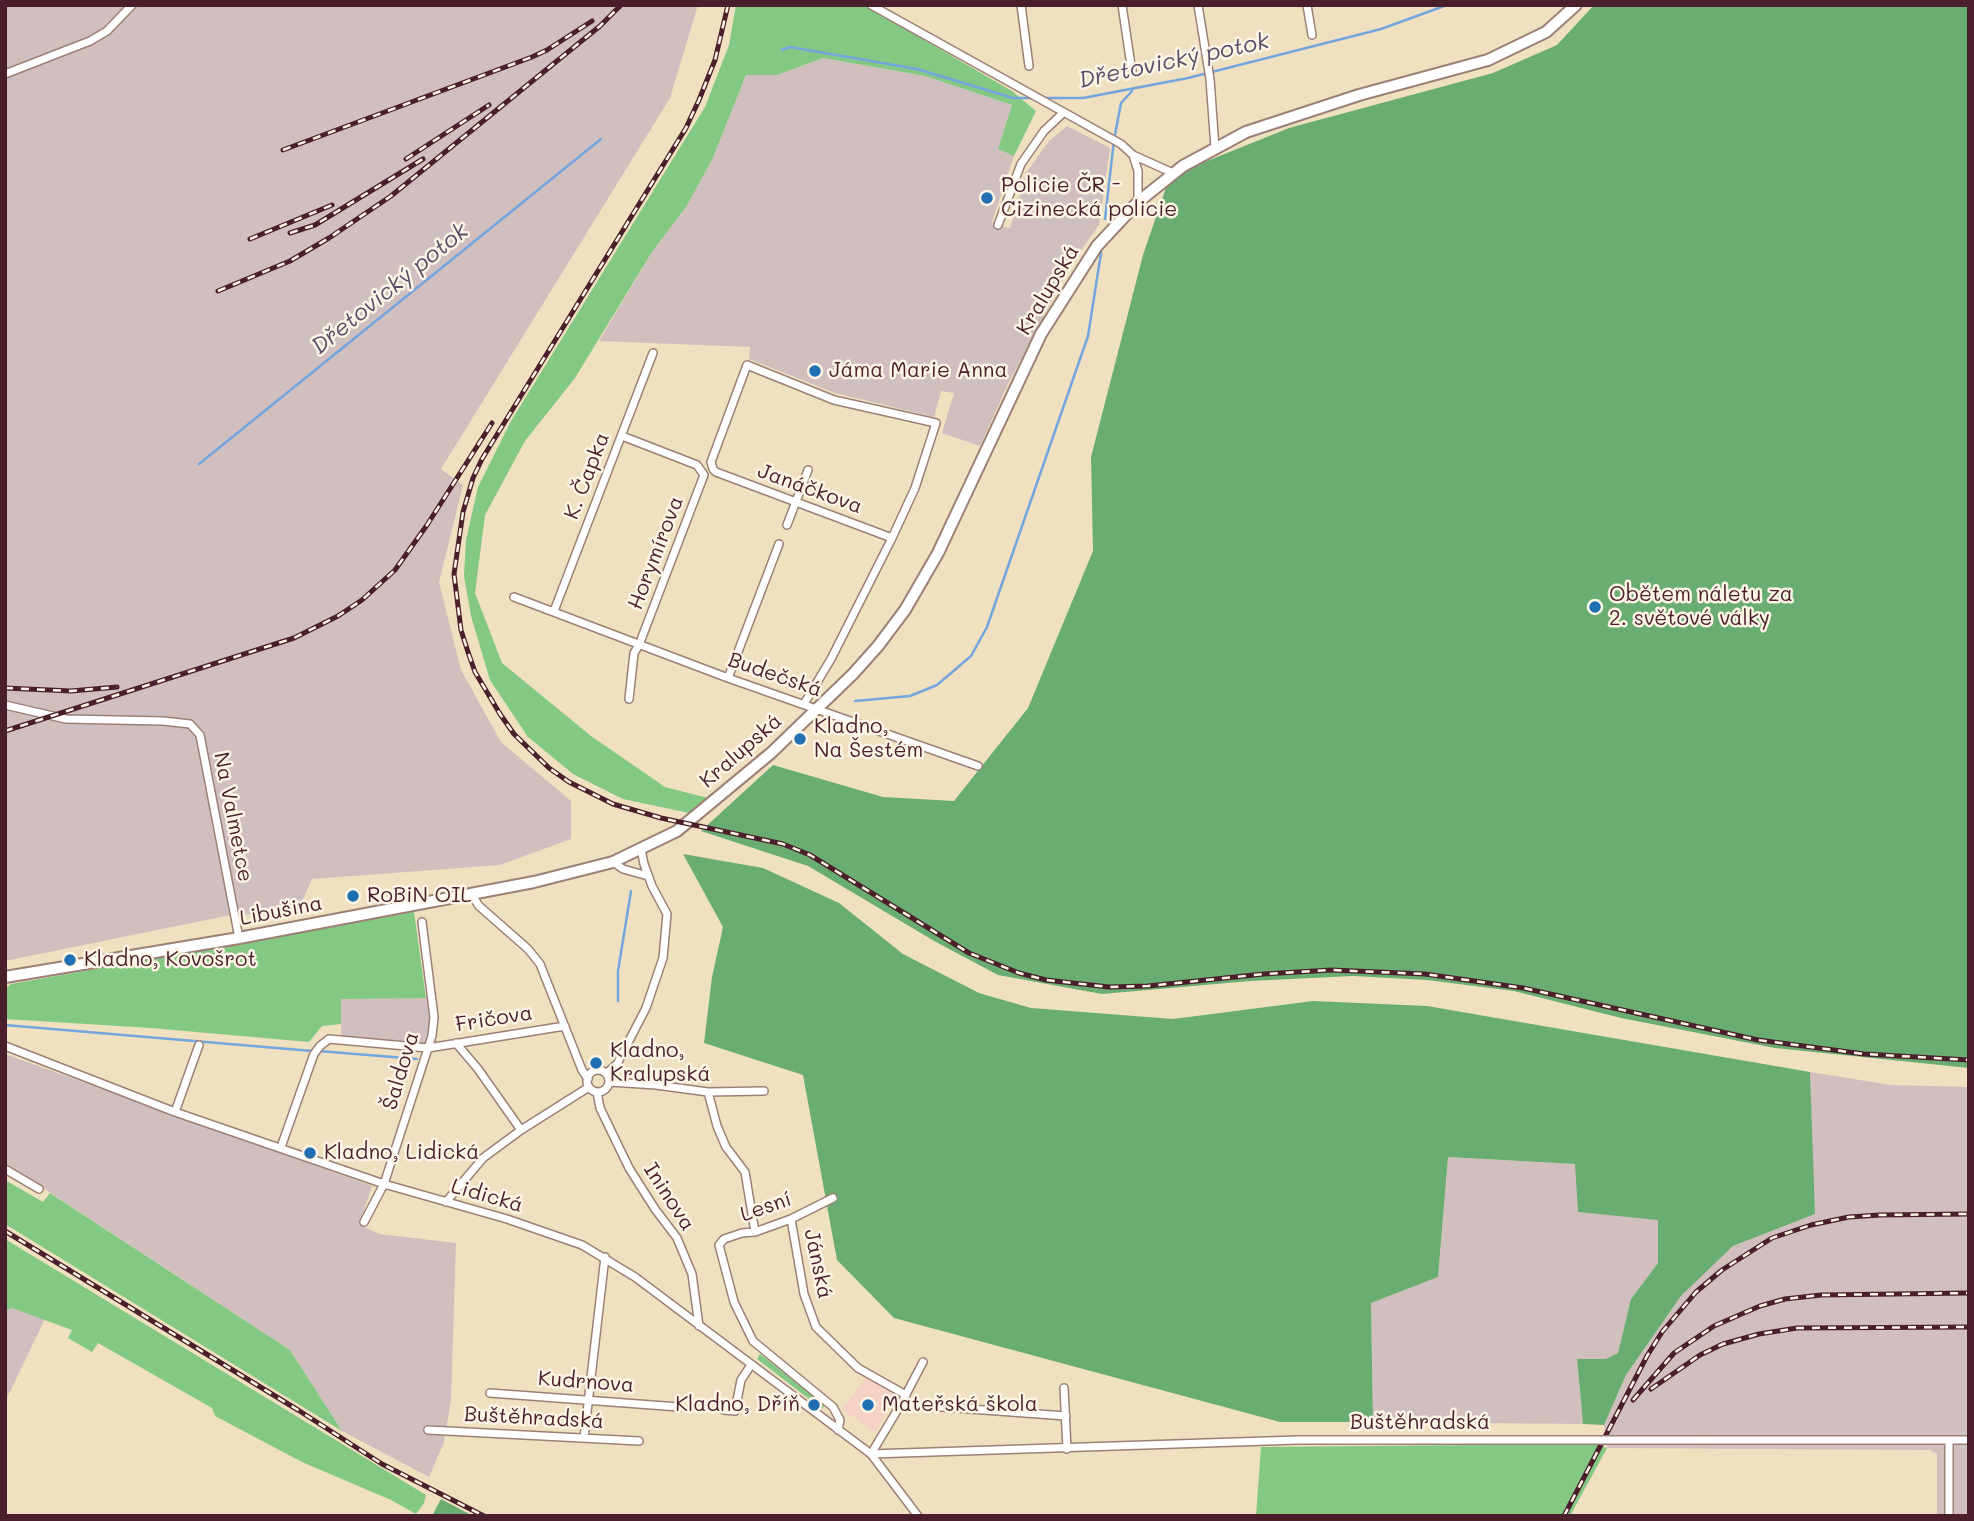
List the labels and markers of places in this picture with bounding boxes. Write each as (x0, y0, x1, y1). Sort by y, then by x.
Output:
place label: Policie ČR - Cizinecká policie (1001, 173, 1177, 223)
marker: Policie ČR - Cizinecká policie (979, 190, 995, 206)
place label: Jáma Marie Anna (829, 358, 1008, 384)
marker: Jáma Marie Anna (807, 363, 823, 379)
place label: Obětem náletu za 2. světové války (1609, 582, 1793, 632)
marker: Obětem náletu za 2. světové války (1587, 599, 1603, 615)
place label: Kladno, Na Šestém (814, 714, 923, 764)
marker: Kladno, Na Šestém (792, 731, 808, 747)
place label: RoBiN OIL (367, 883, 471, 909)
marker: RoBiN OIL (345, 888, 361, 904)
place label: Kladno, Kovošrot (84, 947, 257, 973)
marker: Kladno, Kovošrot (62, 952, 78, 968)
place label: Kladno, Kralupská (610, 1038, 711, 1088)
marker: Kladno, Kralupská (588, 1055, 604, 1071)
place label: Kladno, Lidická (324, 1140, 479, 1166)
marker: Kladno, Lidická (302, 1145, 318, 1161)
place label: Kladno, Dříň (675, 1392, 800, 1418)
place label: Mateřská škola (882, 1392, 1038, 1418)
marker: Kladno, Dříň (806, 1397, 822, 1413)
marker: Mateřská škola (860, 1397, 876, 1413)

